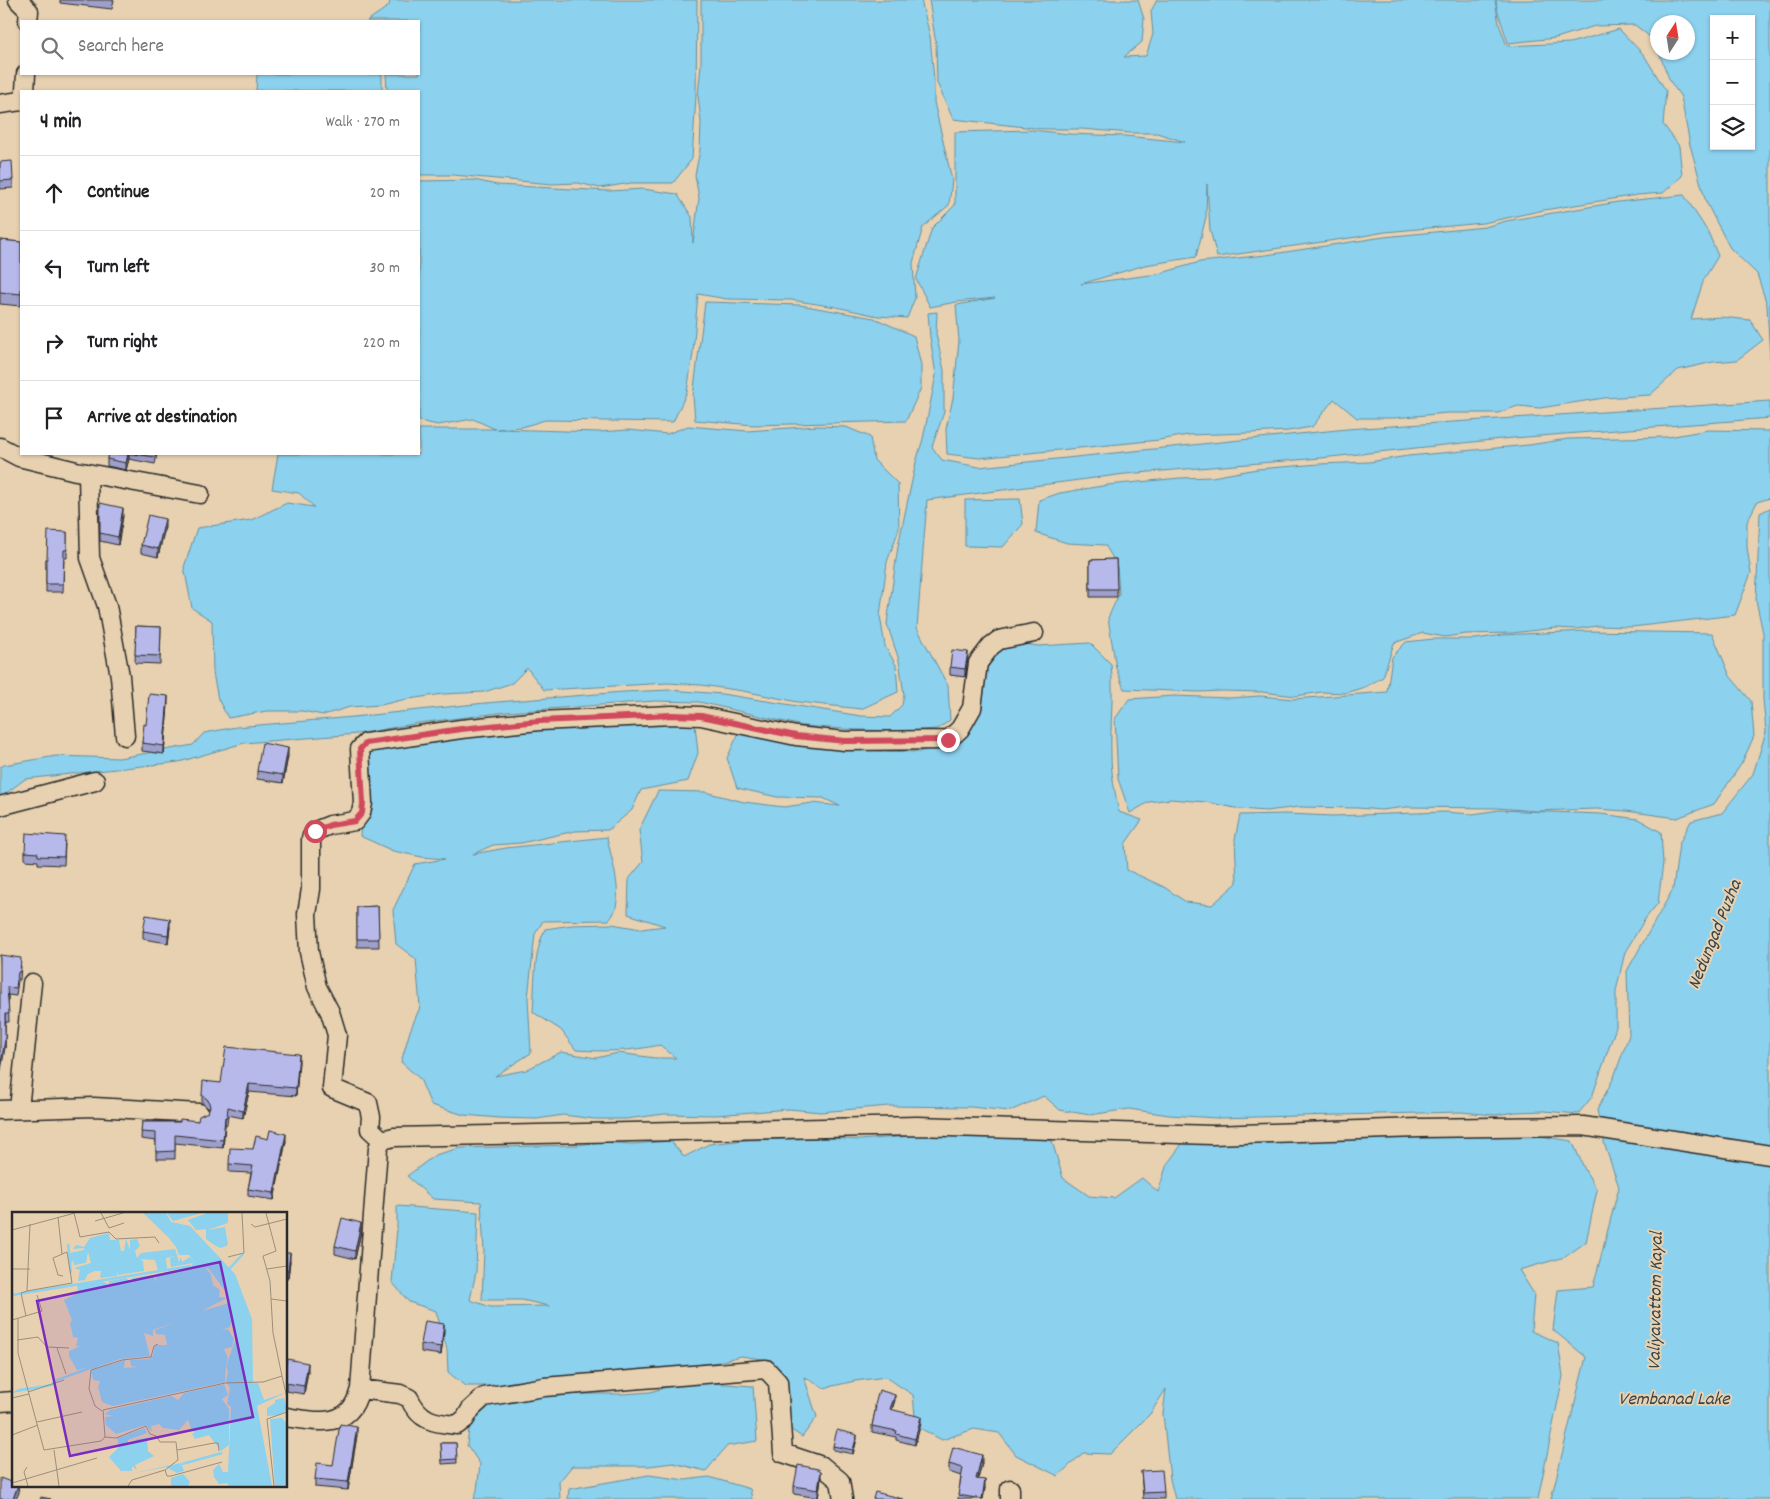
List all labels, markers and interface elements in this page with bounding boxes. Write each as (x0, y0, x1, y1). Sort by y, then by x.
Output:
north arrow (1650, 15, 1695, 60)
map controls (1710, 15, 1755, 150)
button: + (1710, 15, 1755, 60)
search box (20, 20, 420, 75)
icon: search (38, 34, 66, 62)
text: Search here (78, 34, 164, 61)
button: − (1710, 60, 1755, 105)
button: layers (1710, 105, 1755, 150)
text: 4 min (40, 108, 82, 138)
text: Walk · 270 m (325, 111, 400, 134)
icon: ahead (40, 179, 68, 207)
text: Continue (87, 180, 149, 207)
text: 20 m (370, 182, 400, 205)
icon: left (40, 254, 68, 282)
text: Turn left (87, 255, 150, 282)
text: 30 m (370, 257, 400, 280)
icon: right (40, 329, 68, 357)
text: Turn right (87, 330, 158, 357)
text: 220 m (363, 332, 400, 355)
icon: arrive (40, 404, 68, 432)
text: Arrive at destination (87, 405, 237, 432)
route end (937, 729, 960, 752)
route start (304, 820, 327, 843)
water label: Nedungad Puzha (1682, 875, 1751, 994)
inset map (12, 1212, 288, 1486)
water label: Valiyavattom Kayal (1642, 1230, 1672, 1370)
water label: Vembanad Lake (1618, 1387, 1731, 1414)

